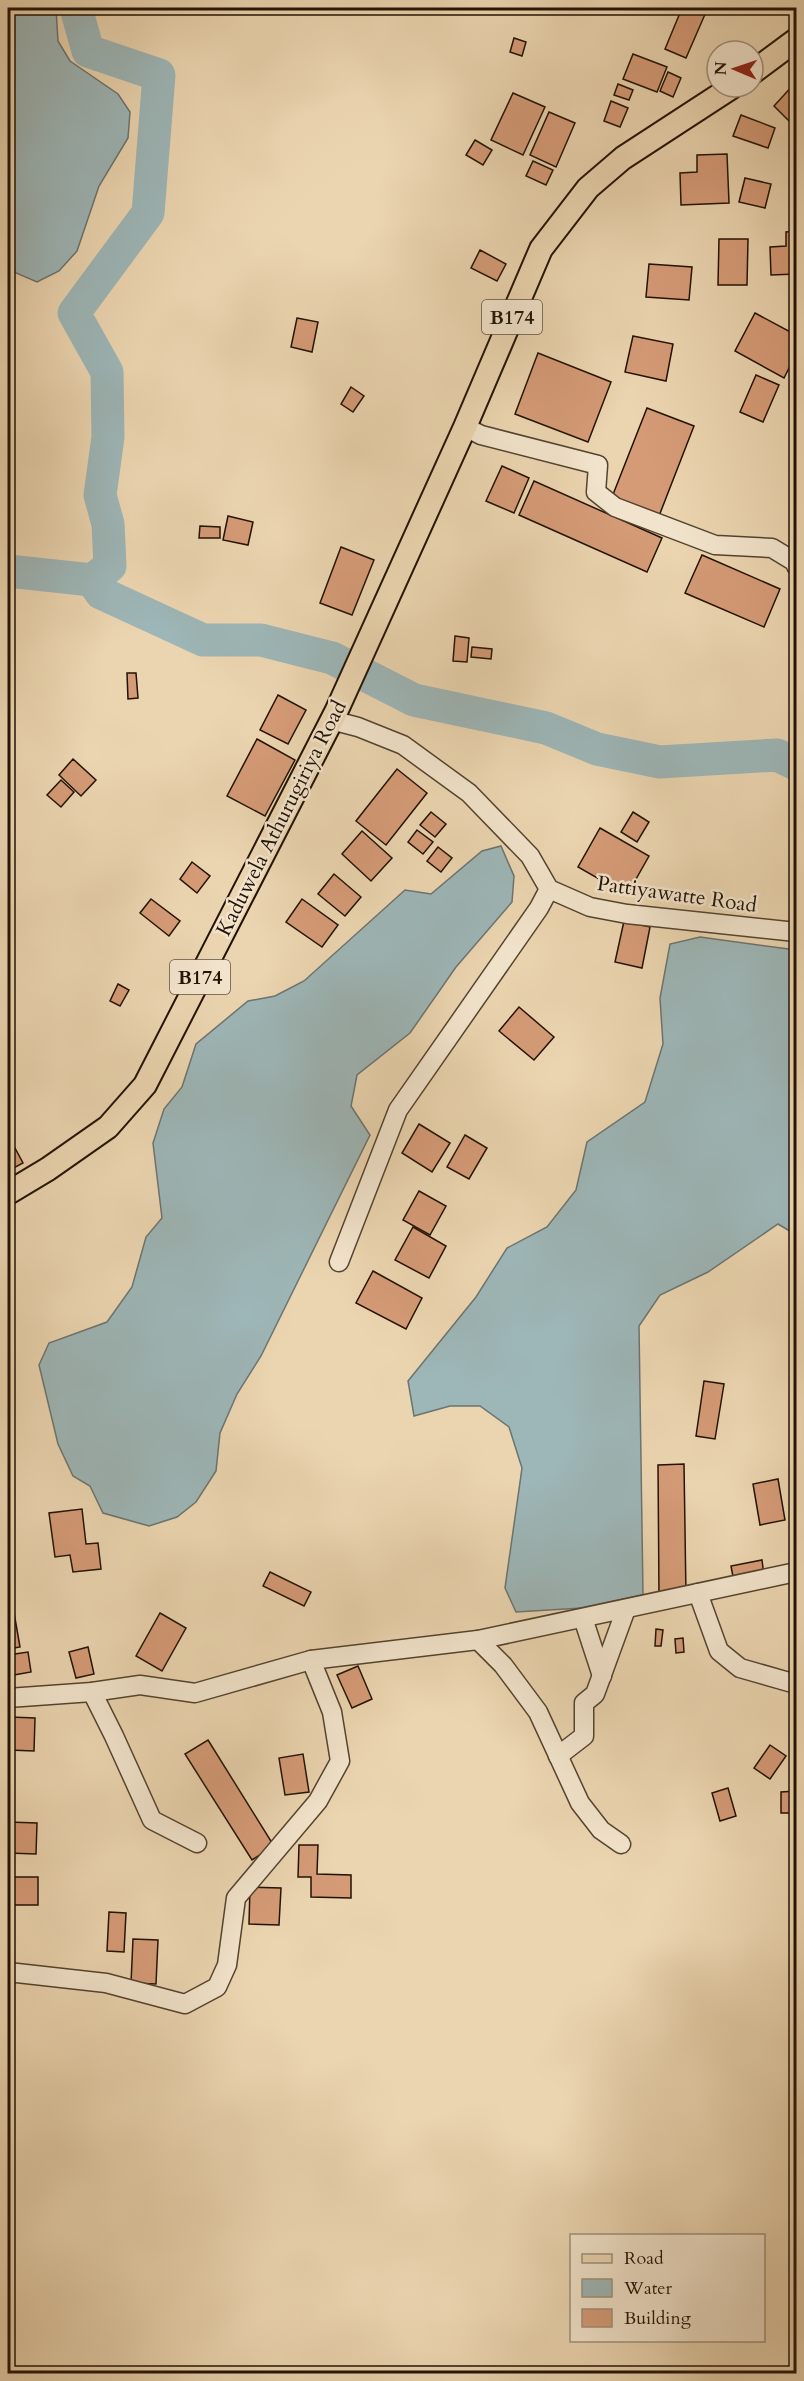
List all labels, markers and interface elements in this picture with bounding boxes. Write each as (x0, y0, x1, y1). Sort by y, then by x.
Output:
north arrow (705, 39, 765, 99)
text: N (710, 61, 732, 76)
road number: B174 (482, 300, 542, 334)
street label: Kaduwela Athurugiriya Road (209, 695, 354, 941)
street label: Pattiyawatte Road (595, 869, 759, 920)
road number: B174 (170, 960, 230, 994)
legend (570, 2234, 765, 2342)
text: Road (624, 2246, 664, 2271)
text: Water (623, 2276, 673, 2301)
text: Building (624, 2306, 692, 2331)

